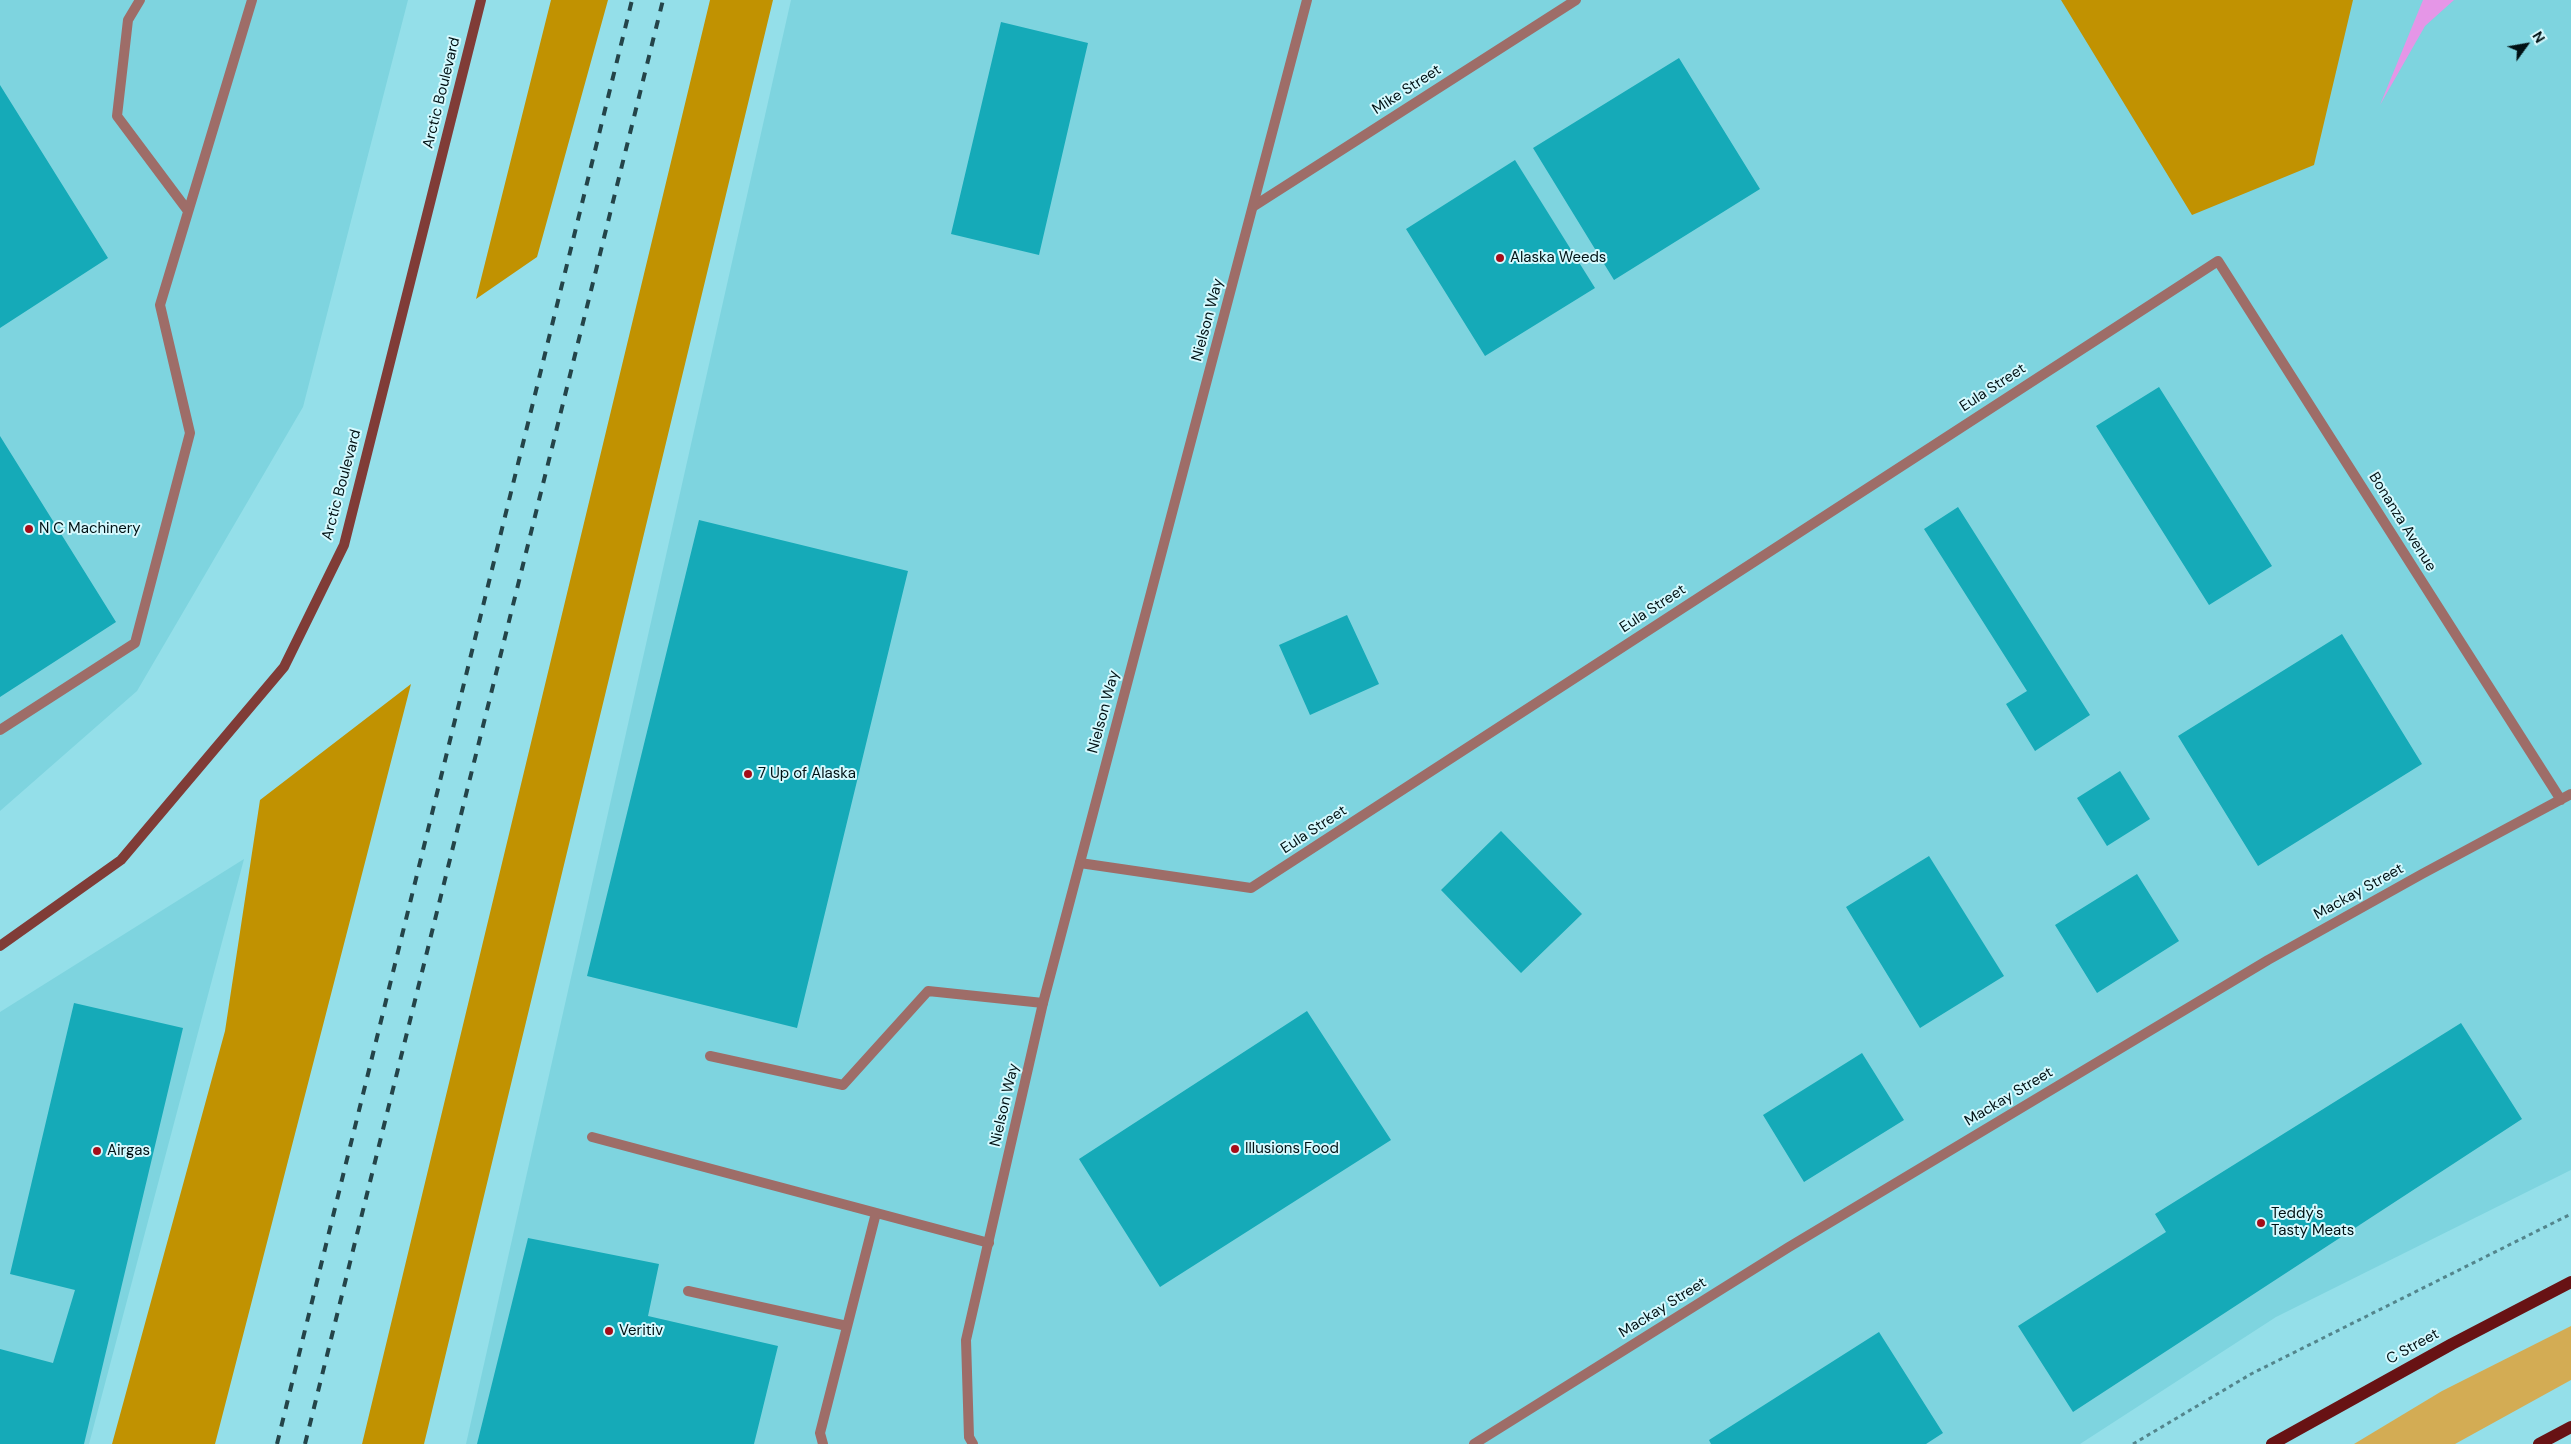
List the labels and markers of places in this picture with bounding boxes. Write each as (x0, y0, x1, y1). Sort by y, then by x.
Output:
place label: Alaska Weeds (1510, 249, 1606, 267)
marker: Alaska Weeds (1494, 252, 1506, 264)
place label: N C Machinery (39, 520, 141, 538)
marker: N C Machinery (23, 523, 35, 535)
place label: 7 Up of Alaska (758, 765, 856, 783)
marker: 7 Up of Alaska (742, 768, 754, 780)
place label: Illusions Food (1245, 1140, 1339, 1158)
place label: Airgas (107, 1142, 150, 1160)
marker: Illusions Food (1229, 1143, 1241, 1155)
marker: Airgas (91, 1145, 103, 1157)
place label: Teddy's Tasty Meats (2271, 1205, 2354, 1240)
marker: Teddy's Tasty Meats (2255, 1217, 2267, 1229)
place label: Veritiv (619, 1322, 663, 1340)
marker: Veritiv (603, 1325, 615, 1337)

